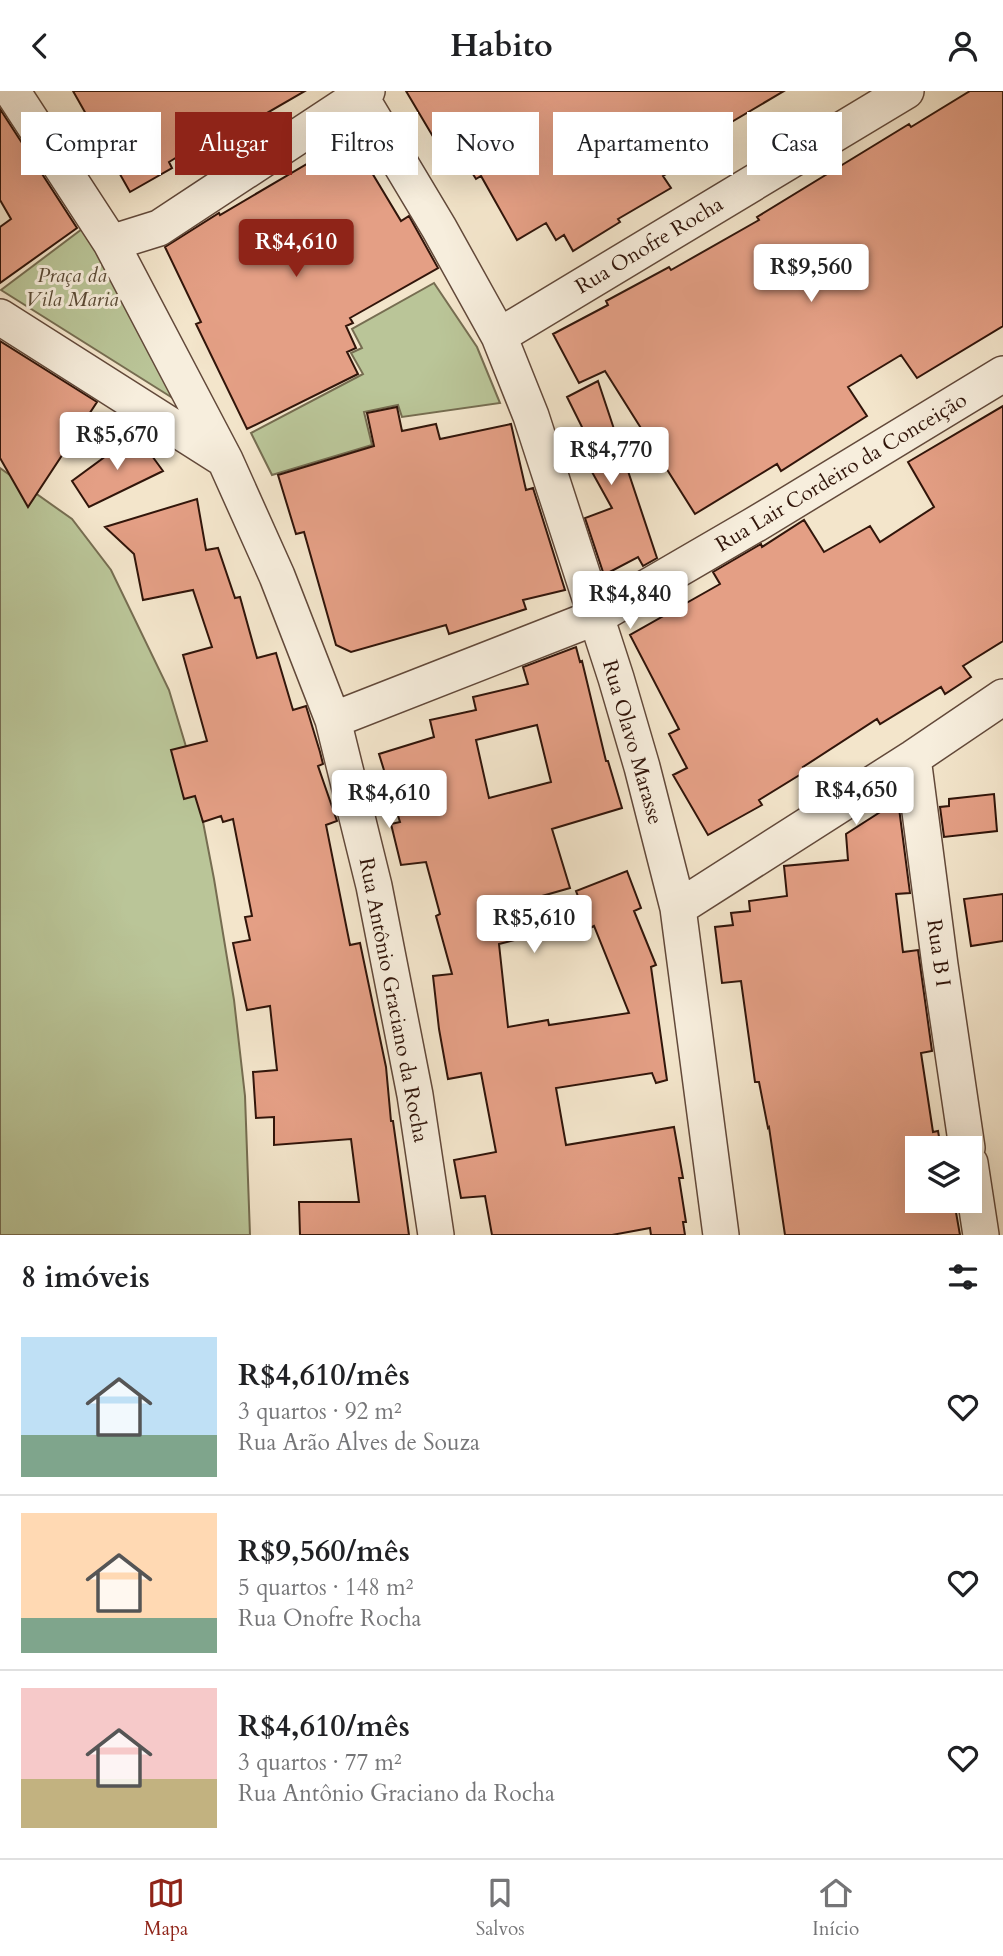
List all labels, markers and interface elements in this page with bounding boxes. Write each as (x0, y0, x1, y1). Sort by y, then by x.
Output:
text: Habito (450, 24, 553, 68)
icon: back (21, 27, 59, 65)
icon: person (944, 27, 982, 65)
chip: Comprar (21, 112, 161, 175)
chip: Alugar (175, 112, 292, 175)
chip: Filtros (306, 112, 418, 175)
chip: Novo (432, 112, 539, 175)
chip: Apartamento (553, 112, 733, 175)
chip: Casa (747, 112, 842, 175)
street label: Rua Onofre Rocha (570, 190, 729, 301)
pin: R$4,610 (231, 219, 361, 279)
text: R$4,610 (255, 226, 337, 257)
pin: R$9,560 (746, 245, 876, 304)
text: R$9,560 (770, 251, 852, 282)
park label: Praça da Vila Maria (25, 261, 119, 314)
street label: Rua Lair Cordeiro da Conceição (710, 386, 972, 559)
pin: R$5,670 (52, 413, 182, 472)
text: R$5,670 (76, 419, 158, 450)
pin: R$4,770 (546, 427, 676, 487)
text: R$4,770 (570, 434, 652, 465)
pin: R$4,840 (565, 571, 695, 631)
text: R$4,840 (589, 578, 671, 609)
street label: Rua Olavo Marasse (595, 656, 670, 828)
pin: R$4,650 (791, 767, 921, 827)
pin: R$4,610 (324, 771, 454, 830)
text: R$4,650 (815, 774, 897, 805)
text: R$4,610 (348, 777, 430, 808)
street label: Rua Antônio Graciano da Rocha (352, 855, 435, 1145)
pin: R$5,610 (469, 895, 599, 955)
text: R$5,610 (493, 902, 575, 933)
street label: Rua B I (919, 917, 958, 989)
map controls (905, 1136, 982, 1213)
button: layers (905, 1136, 982, 1213)
text: 8 imóveis (21, 1257, 150, 1298)
icon: filters (944, 1258, 982, 1296)
text: R$4,610/mês (238, 1355, 410, 1396)
icon: home (77, 1365, 161, 1449)
icon: heart (944, 1388, 982, 1426)
text: 3 quartos · 92 m² (238, 1396, 402, 1427)
text: Rua Arão Alves de Souza (238, 1427, 480, 1458)
text: R$9,560/mês (238, 1531, 410, 1572)
icon: home (77, 1541, 161, 1625)
icon: heart (944, 1564, 982, 1602)
text: 5 quartos · 148 m² (238, 1572, 413, 1603)
text: Rua Onofre Rocha (238, 1603, 422, 1634)
text: R$4,610/mês (238, 1706, 410, 1747)
icon: home (77, 1716, 161, 1800)
icon: heart (944, 1739, 982, 1777)
text: 3 quartos · 77 m² (238, 1747, 402, 1778)
text: Rua Antônio Graciano da Rocha (238, 1778, 555, 1809)
tab: Mapa (144, 1874, 188, 1942)
tab: Salvos (476, 1874, 525, 1942)
tab: Início (812, 1874, 859, 1942)

